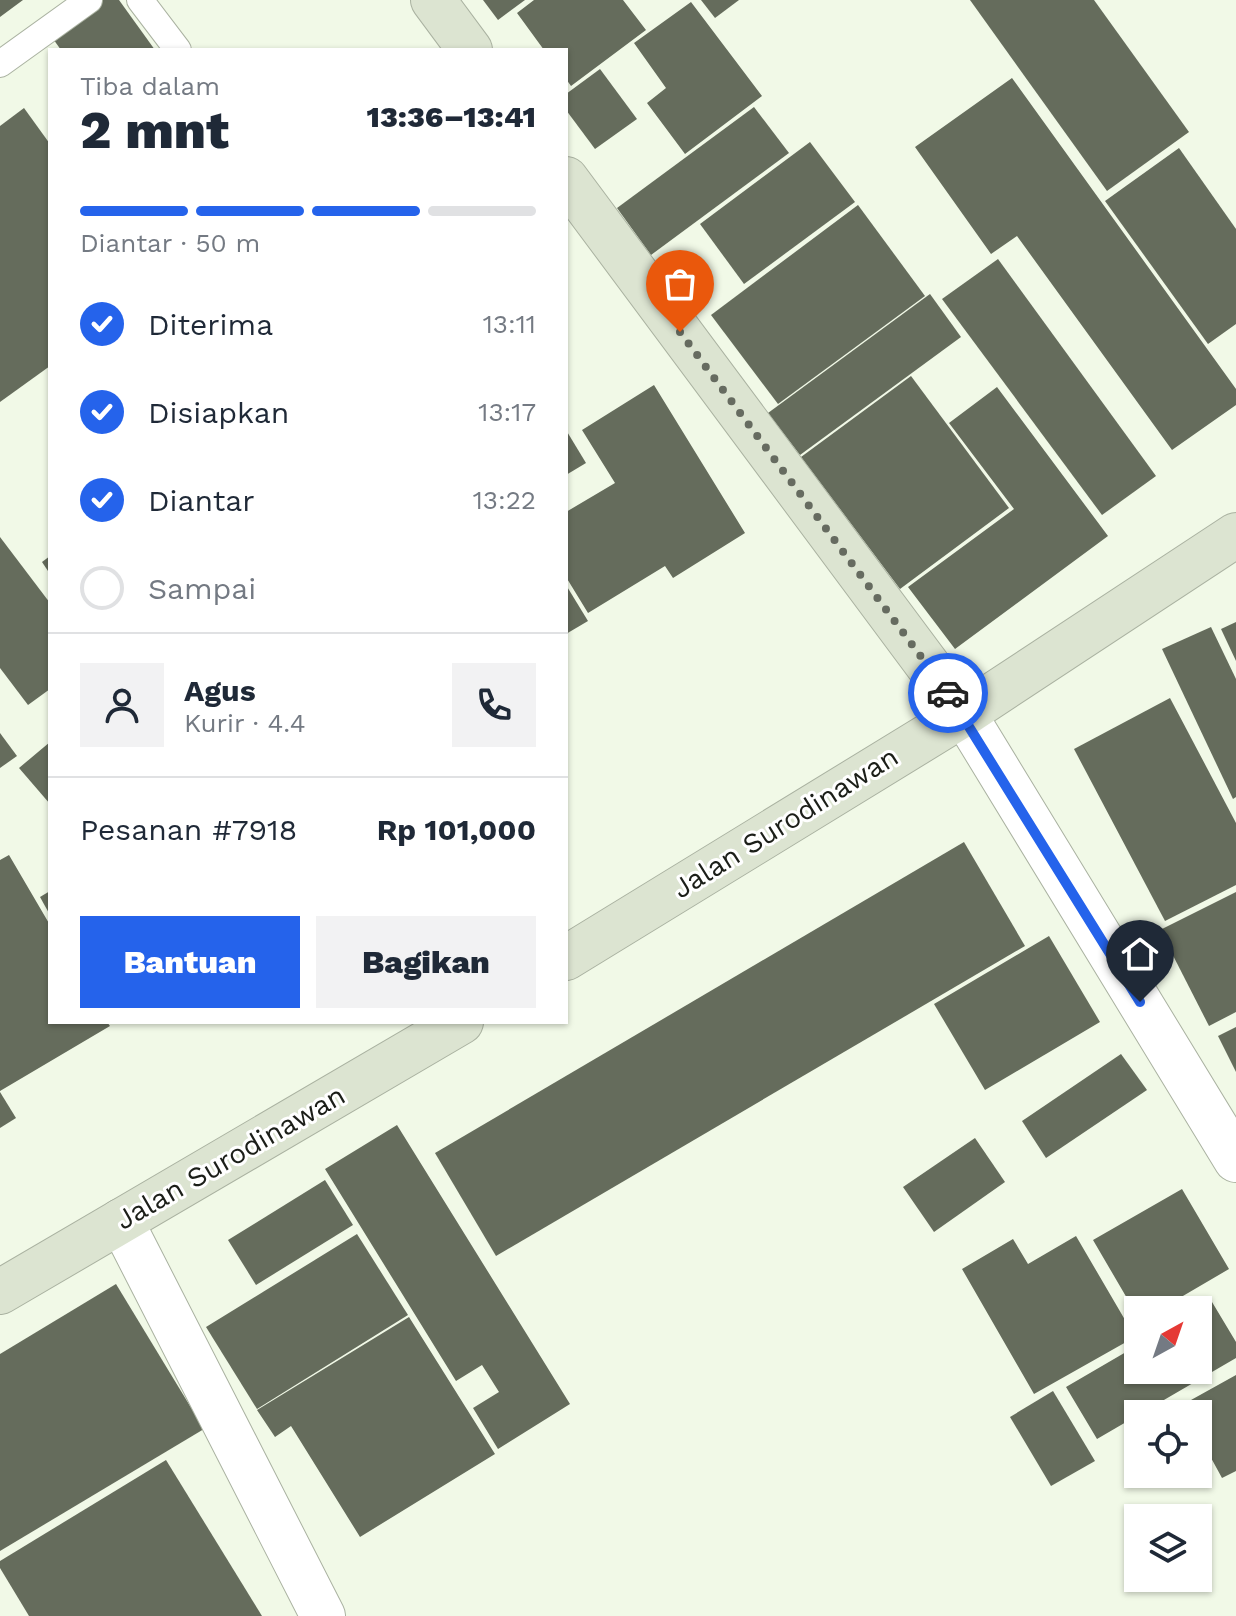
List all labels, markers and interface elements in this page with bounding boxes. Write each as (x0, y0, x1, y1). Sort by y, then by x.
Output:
text: Tiba dalam (80, 71, 220, 101)
text: 13:36–13:41 (367, 99, 536, 134)
text: 2 mnt (80, 100, 229, 161)
text: Diantar · 50 m (80, 228, 260, 258)
pin (646, 250, 714, 332)
icon: bag (658, 262, 702, 306)
icon: check (80, 302, 124, 346)
text: Diterima (148, 307, 273, 342)
text: 13:11 (483, 309, 536, 339)
icon: check (80, 390, 124, 434)
text: Disiapkan (148, 395, 289, 430)
text: 13:17 (478, 397, 536, 427)
icon: check (80, 478, 124, 522)
text: Diantar (148, 483, 255, 518)
text: 13:22 (473, 485, 536, 515)
text: Sampai (148, 571, 256, 606)
courier (908, 653, 988, 733)
button: person (80, 663, 164, 747)
button: phone (452, 663, 536, 747)
icon: car (926, 671, 970, 715)
text: Agus (184, 673, 256, 708)
text: Kurir · 4.4 (184, 708, 306, 738)
street label: Jalan Surodinawan (666, 740, 904, 905)
text: Pesanan #7918 (80, 812, 297, 847)
text: Rp 101,000 (377, 812, 536, 847)
button: Bantuan (80, 916, 300, 1008)
button: Bagikan (316, 916, 536, 1008)
pin (1106, 920, 1174, 1002)
icon: home (1118, 932, 1162, 976)
street label: Jalan Surodinawan (110, 1078, 351, 1237)
north arrow (1124, 1296, 1212, 1384)
map controls (1124, 1296, 1212, 1592)
button: locate (1124, 1400, 1212, 1488)
button: layers (1124, 1504, 1212, 1592)

